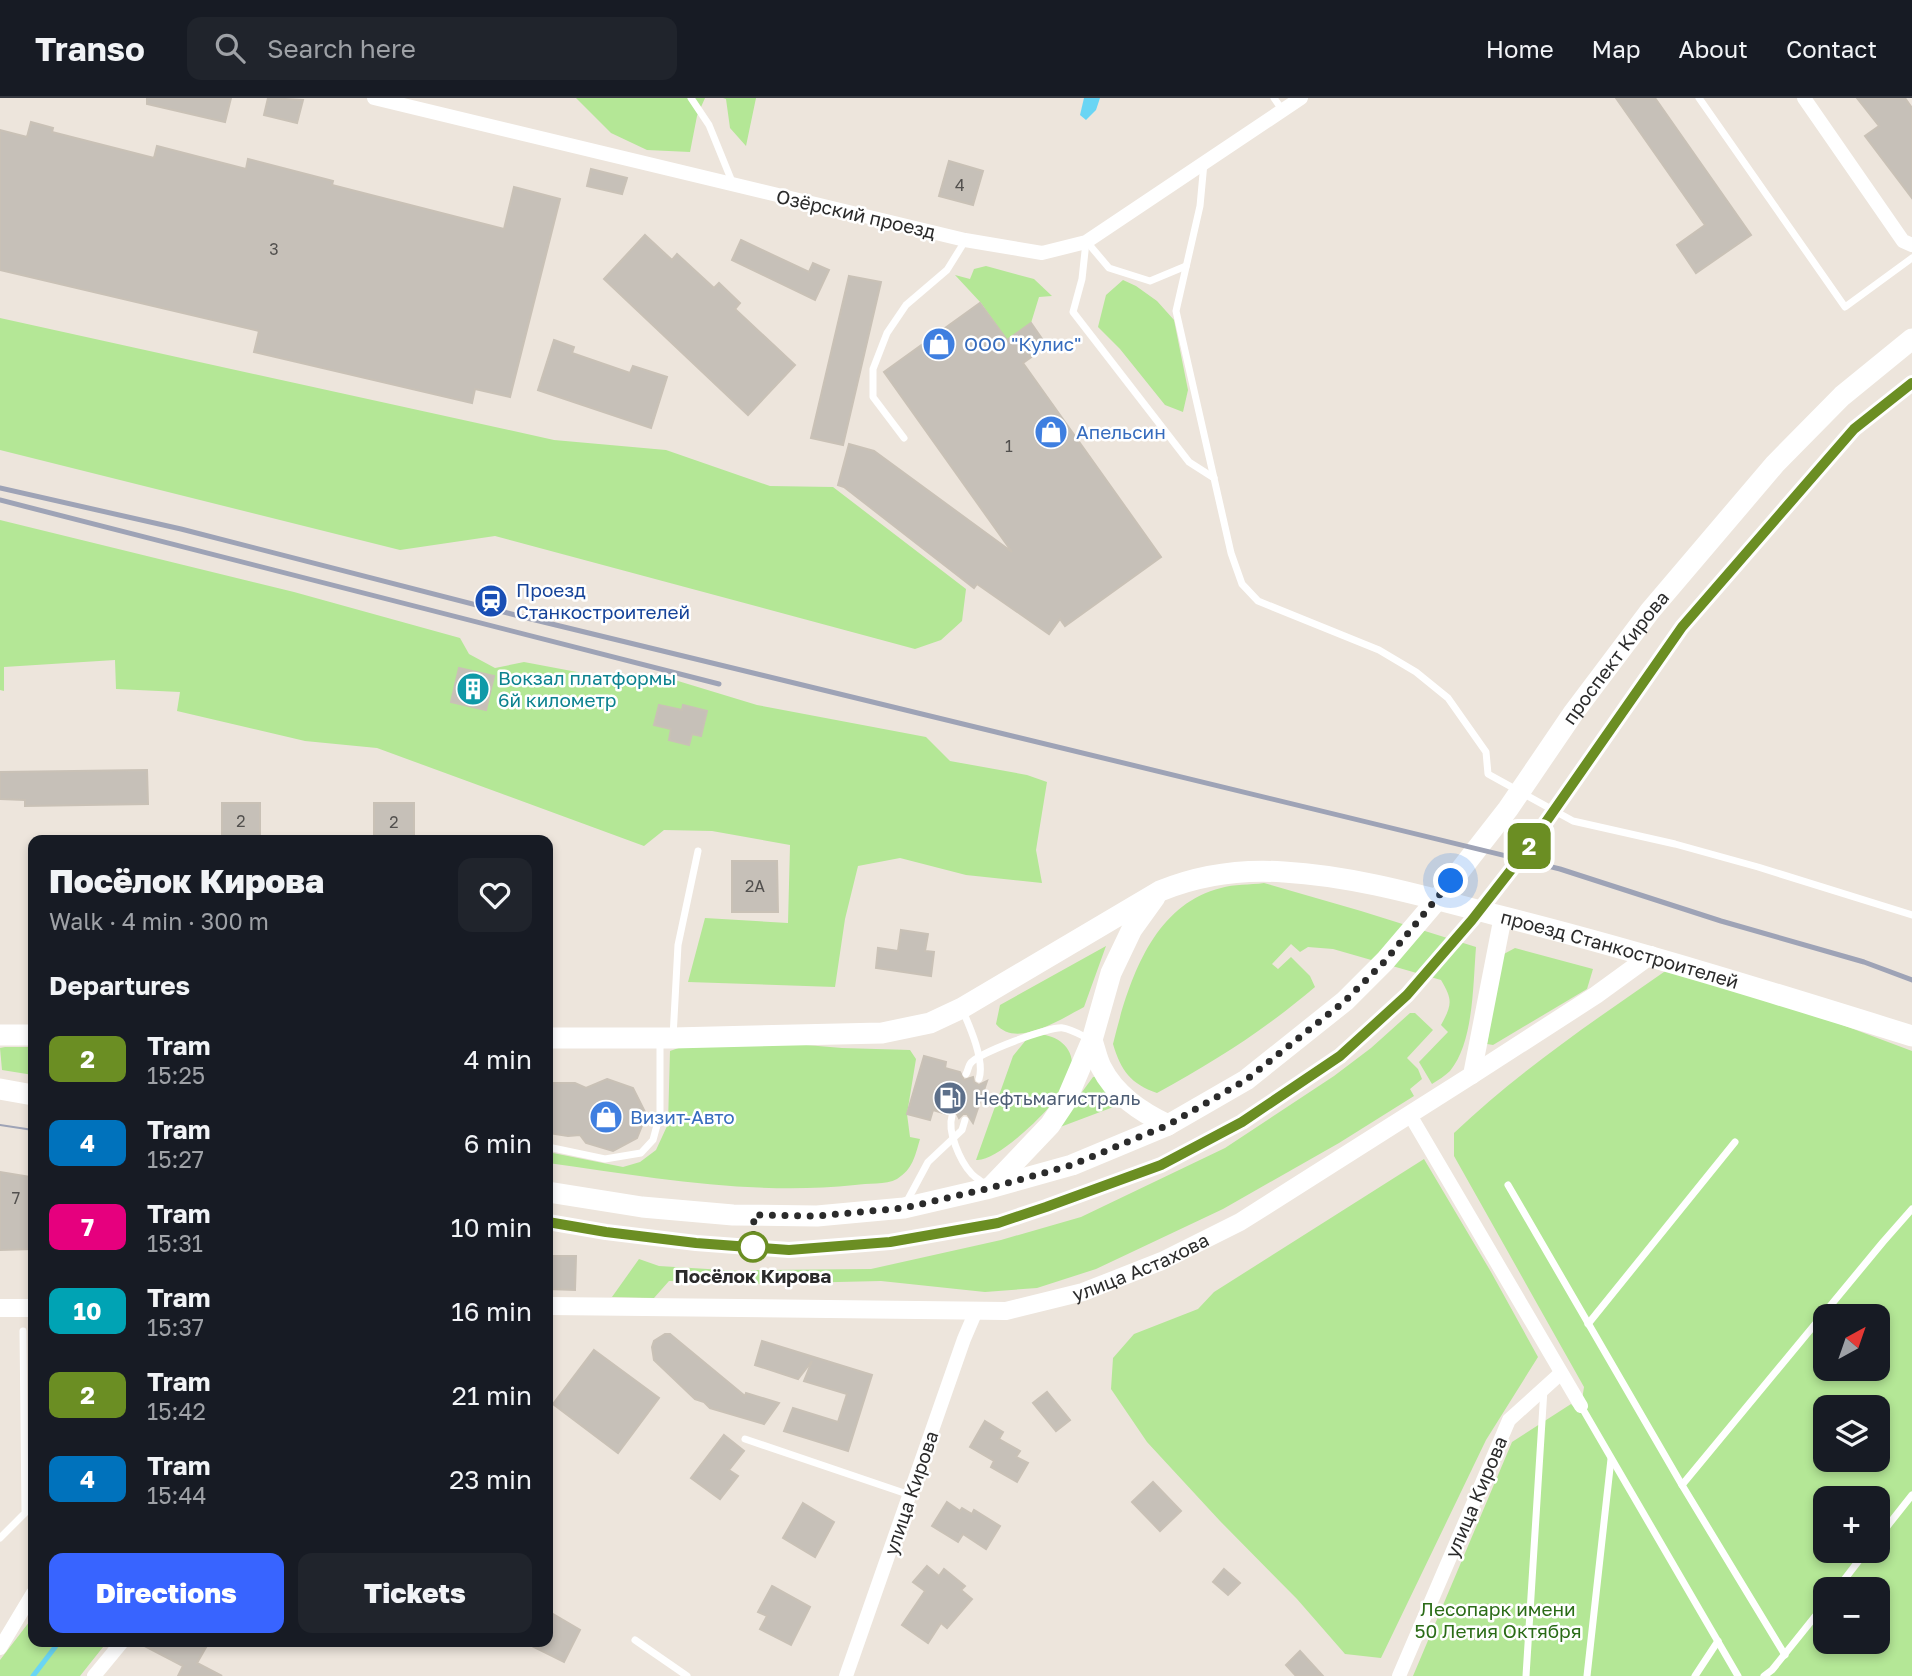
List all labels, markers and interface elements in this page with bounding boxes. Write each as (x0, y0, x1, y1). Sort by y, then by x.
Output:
search box (187, 17, 677, 80)
text: Transo (35, 29, 145, 68)
icon: search (211, 29, 249, 67)
text: Search here (267, 33, 416, 64)
text: Home (1486, 34, 1554, 63)
text: Map (1592, 34, 1641, 63)
text: About (1679, 34, 1748, 63)
text: Contact (1786, 34, 1877, 63)
house number: 4 (955, 175, 965, 195)
street label: Озёрский проезд (774, 184, 939, 243)
house number: 3 (269, 239, 279, 259)
shop icon: ООО "Кулис" (920, 325, 958, 363)
place label: ООО "Кулис" (964, 332, 1081, 355)
shop icon: Апельсин (1032, 413, 1070, 451)
place label: Апельсин (1076, 420, 1166, 443)
house number: 1 (1005, 436, 1013, 456)
place label: Проезд Станкостроителей (516, 578, 690, 623)
station icon: Проезд Станкостроителей (472, 582, 510, 620)
street label: проспект Кирова (1557, 586, 1673, 728)
place label: Вокзал платформы 6й километр (498, 666, 676, 711)
building icon: Вокзал платформы 6й километр (454, 670, 492, 708)
house number: 2 (236, 811, 246, 831)
house number: 2 (389, 812, 399, 832)
line badge: 2 (1506, 823, 1552, 869)
text: 2 (1522, 831, 1536, 860)
button: heart (458, 858, 532, 932)
text: Посёлок Кирова (49, 861, 324, 900)
your location (1433, 863, 1468, 898)
house number: 2А (745, 876, 765, 896)
street label: проезд Станкостроителей (1498, 905, 1742, 993)
text: Walk · 4 min · 300 m (49, 907, 269, 935)
text: Departures (49, 970, 190, 1001)
text: Tram (147, 1030, 210, 1061)
text: 2 (80, 1044, 95, 1073)
text: 4 min (464, 1044, 532, 1075)
text: 15:25 (147, 1061, 205, 1089)
fuel station icon: Нефтьмагистраль (931, 1079, 969, 1117)
place label: Нефтьмагистраль (974, 1086, 1141, 1109)
shop icon: Визит-Авто (587, 1098, 625, 1136)
place label: Визит-Авто (630, 1105, 735, 1128)
text: Tram (147, 1114, 210, 1145)
text: 4 (80, 1128, 95, 1157)
text: 6 min (464, 1128, 532, 1159)
text: 15:27 (147, 1145, 204, 1173)
house number: 7 (12, 1188, 20, 1208)
text: Tram (147, 1198, 210, 1229)
text: 7 (81, 1212, 94, 1241)
text: 10 min (451, 1212, 532, 1243)
street label: улица Астахова (1070, 1228, 1212, 1305)
text: 15:31 (147, 1229, 203, 1257)
marker: Посёлок Кирова (738, 1232, 768, 1262)
place label: Посёлок Кирова (675, 1264, 831, 1287)
text: Tram (147, 1282, 210, 1313)
text: 10 (74, 1296, 101, 1325)
text: 16 min (451, 1296, 532, 1327)
north arrow (1813, 1304, 1890, 1381)
map controls (1813, 1304, 1890, 1654)
text: 15:37 (147, 1313, 204, 1341)
text: Tram (147, 1366, 210, 1397)
text: 2 (80, 1380, 95, 1409)
text: 21 min (452, 1380, 532, 1411)
button: layers (1813, 1395, 1890, 1472)
text: 15:42 (147, 1397, 206, 1425)
street label: улица Кирова (879, 1428, 943, 1558)
street label: улица Кирова (1440, 1433, 1511, 1561)
text: Tram (147, 1450, 210, 1481)
text: 4 (80, 1464, 95, 1493)
text: 23 min (449, 1464, 532, 1495)
text: 15:44 (147, 1481, 206, 1509)
button: + (1813, 1486, 1890, 1563)
button: Directions (49, 1553, 284, 1633)
button: Tickets (298, 1553, 532, 1633)
button: − (1813, 1577, 1890, 1654)
park label: Лесопарк имени 50 Летия Октября (1414, 1597, 1582, 1642)

